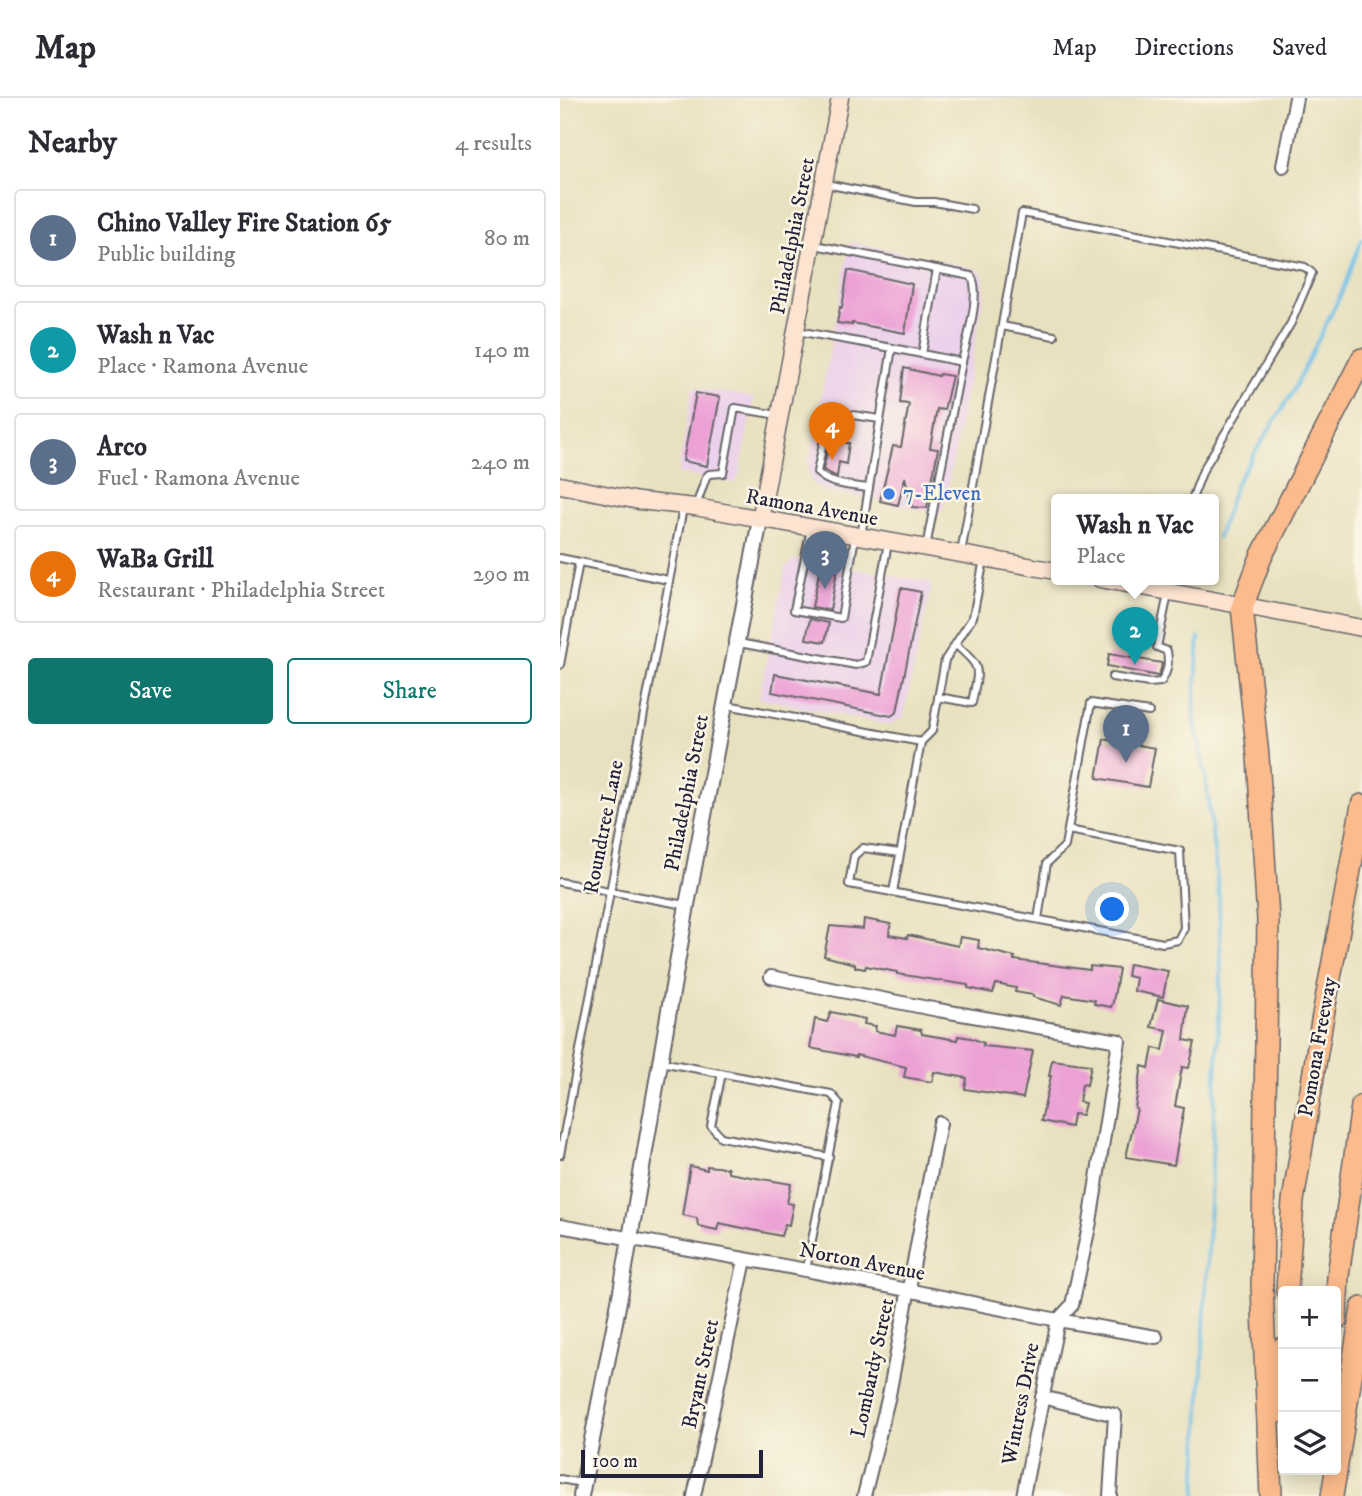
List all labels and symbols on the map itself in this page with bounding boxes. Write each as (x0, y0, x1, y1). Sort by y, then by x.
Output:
street label: Philadelphia Street (765, 155, 821, 317)
pin: 4 (809, 402, 855, 460)
place label: 7-Eleven (903, 481, 981, 507)
street label: Ramona Avenue (744, 484, 880, 532)
marker: 7-Eleven (881, 486, 897, 502)
pin: 3 (802, 531, 848, 589)
pin: 2 (1112, 607, 1158, 665)
pin: 1 (1103, 705, 1149, 763)
street label: Philadelphia Street (659, 712, 715, 874)
street label: Roundtree Lane (578, 758, 630, 896)
your location (1095, 892, 1129, 926)
street label: Pomona Freeway (1293, 974, 1343, 1119)
street label: Norton Avenue (797, 1237, 927, 1287)
street label: Lombardy Street (846, 1296, 901, 1440)
street label: Bryant Street (677, 1316, 725, 1431)
street label: Wintress Drive (996, 1340, 1046, 1468)
scale bar (581, 1447, 763, 1479)

